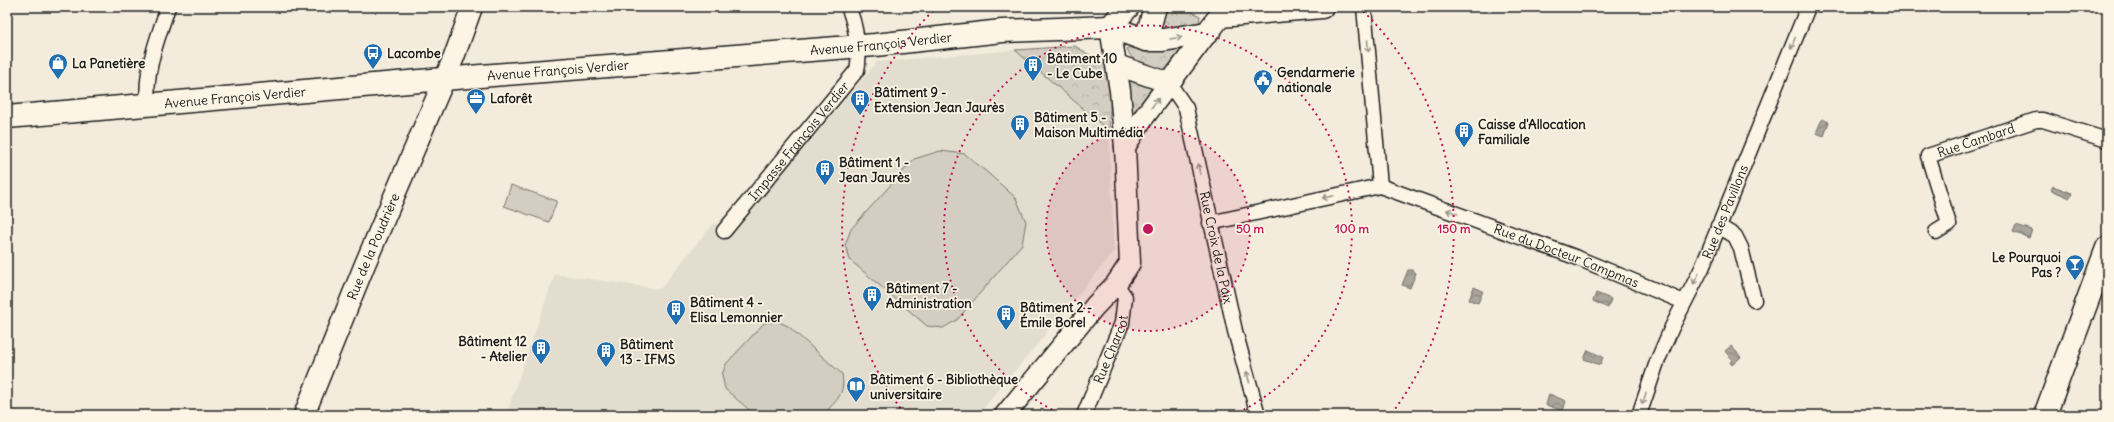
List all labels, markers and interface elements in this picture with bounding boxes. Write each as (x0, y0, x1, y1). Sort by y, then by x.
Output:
street label: Avenue François Verdier (809, 29, 953, 59)
one-way arrow (1169, 34, 1182, 42)
one-way arrow (1788, 36, 1796, 48)
one-way arrow (1364, 39, 1371, 52)
bus stop icon: Lacombe (362, 42, 384, 70)
place label: Lacombe (387, 45, 441, 62)
place label: Bâtiment 10 - Le Cube (1047, 50, 1118, 82)
shop icon: La Panetière (47, 52, 69, 80)
building icon: Bâtiment 10 - Le Cube (1022, 54, 1044, 82)
place label: La Panetière (72, 55, 145, 72)
street label: Avenue François Verdier (486, 56, 630, 84)
place label: Gendarmerie nationale (1277, 64, 1355, 96)
public building icon: Gendarmerie nationale (1252, 68, 1274, 96)
street label: Impasse François Verdier (745, 78, 853, 204)
street label: Avenue François Verdier (164, 83, 307, 112)
place label: Bâtiment 9 - Extension Jean Jaurès (874, 84, 1005, 116)
office icon: Laforêt (465, 87, 487, 115)
building icon: Bâtiment 9 - Extension Jean Jaurès (849, 88, 871, 116)
place label: Laforêt (490, 90, 533, 107)
one-way arrow (1151, 97, 1159, 108)
place label: Bâtiment 5 - Maison Multimédia (1034, 109, 1144, 141)
building icon: Bâtiment 5 - Maison Multimédia (1009, 113, 1031, 141)
place label: Caisse d'Allocation Familiale (1478, 116, 1586, 148)
building icon: Caisse d'Allocation Familiale (1453, 120, 1475, 148)
street label: Rue Cambard (1935, 120, 2017, 161)
place label: Bâtiment 1 - Jean Jaurès (839, 154, 910, 186)
building icon: Bâtiment 1 - Jean Jaurès (814, 158, 836, 186)
street label: Rue des Pavillons (1699, 162, 1752, 262)
one-way arrow (1194, 163, 1202, 176)
street label: Rue Croix de la Paix (1196, 190, 1237, 306)
street label: Rue de la Poudrière (343, 191, 403, 303)
one-way arrow (1322, 194, 1335, 202)
one-way arrow (1446, 208, 1458, 216)
street label: Rue du Docteur Campmas (1492, 220, 1642, 292)
text: 50 m (1236, 221, 1265, 236)
text: 100 m (1335, 221, 1369, 236)
text: 150 m (1438, 221, 1471, 236)
centre of rings (1141, 222, 1155, 236)
place label: Le Pourquoi Pas ? (1992, 249, 2061, 281)
bar icon: Le Pourquoi Pas ? (2064, 253, 2086, 281)
one-way arrow (1692, 273, 1699, 285)
place label: Bâtiment 7 - Administration (886, 280, 972, 312)
building icon: Bâtiment 7 - Administration (861, 284, 883, 312)
place label: Bâtiment 4 - Elisa Lemonnier (690, 294, 783, 326)
building icon: Bâtiment 4 - Elisa Lemonnier (665, 298, 687, 326)
place label: Bâtiment 2 - Émile Borel (1020, 299, 1092, 331)
building icon: Bâtiment 2 - Émile Borel (995, 303, 1017, 331)
street label: Rue Charcot (1090, 314, 1132, 386)
place label: Bâtiment 12 - Atelier (458, 333, 528, 365)
place label: Bâtiment 13 - IFMS (620, 336, 675, 368)
building icon: Bâtiment 12 - Atelier (530, 337, 552, 365)
building icon: Bâtiment 13 - IFMS (595, 340, 617, 368)
place label: Bâtiment 6 - Bibliothèque universitaire (870, 371, 1018, 403)
one-way arrow (1243, 371, 1251, 384)
library icon: Bâtiment 6 - Bibliothèque universitaire (845, 375, 867, 403)
one-way arrow (1640, 392, 1647, 405)

